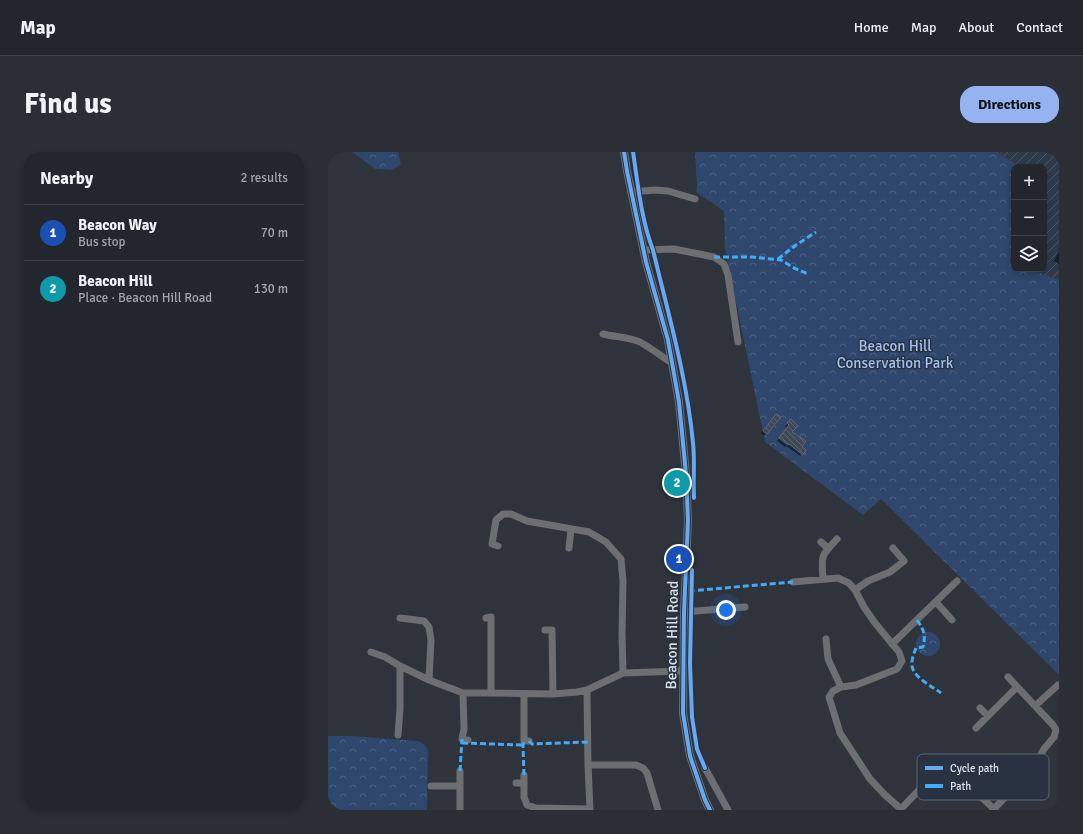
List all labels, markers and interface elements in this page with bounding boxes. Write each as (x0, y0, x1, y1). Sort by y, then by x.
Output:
text: Map (20, 16, 56, 40)
text: Home (854, 19, 889, 36)
text: Map (911, 19, 936, 36)
text: About (958, 19, 994, 36)
text: Contact (1016, 19, 1063, 36)
button: Directions (960, 86, 1059, 123)
text: Find us (24, 87, 112, 121)
map controls (1011, 164, 1047, 272)
button: + (1011, 164, 1047, 200)
text: Nearby (40, 168, 93, 189)
text: 2 results (240, 170, 288, 186)
button: − (1011, 200, 1047, 236)
text: Beacon Way (78, 216, 157, 234)
text: 1 (49, 225, 57, 241)
text: 70 m (261, 225, 288, 241)
text: Bus stop (78, 234, 125, 250)
button: layers (1011, 236, 1047, 272)
text: Beacon Hill (78, 272, 153, 290)
text: 2 (49, 281, 57, 297)
text: 130 m (254, 281, 288, 297)
text: Place · Beacon Hill Road (78, 290, 212, 306)
park label: Beacon Hill Conservation Park (837, 337, 954, 372)
pin: 2 (664, 468, 690, 498)
pin: 1 (666, 544, 692, 574)
street label: Beacon Hill Road (662, 580, 682, 689)
your location (716, 600, 736, 620)
legend (917, 754, 1049, 800)
text: Cycle path (950, 762, 999, 775)
text: Path (950, 780, 971, 793)

